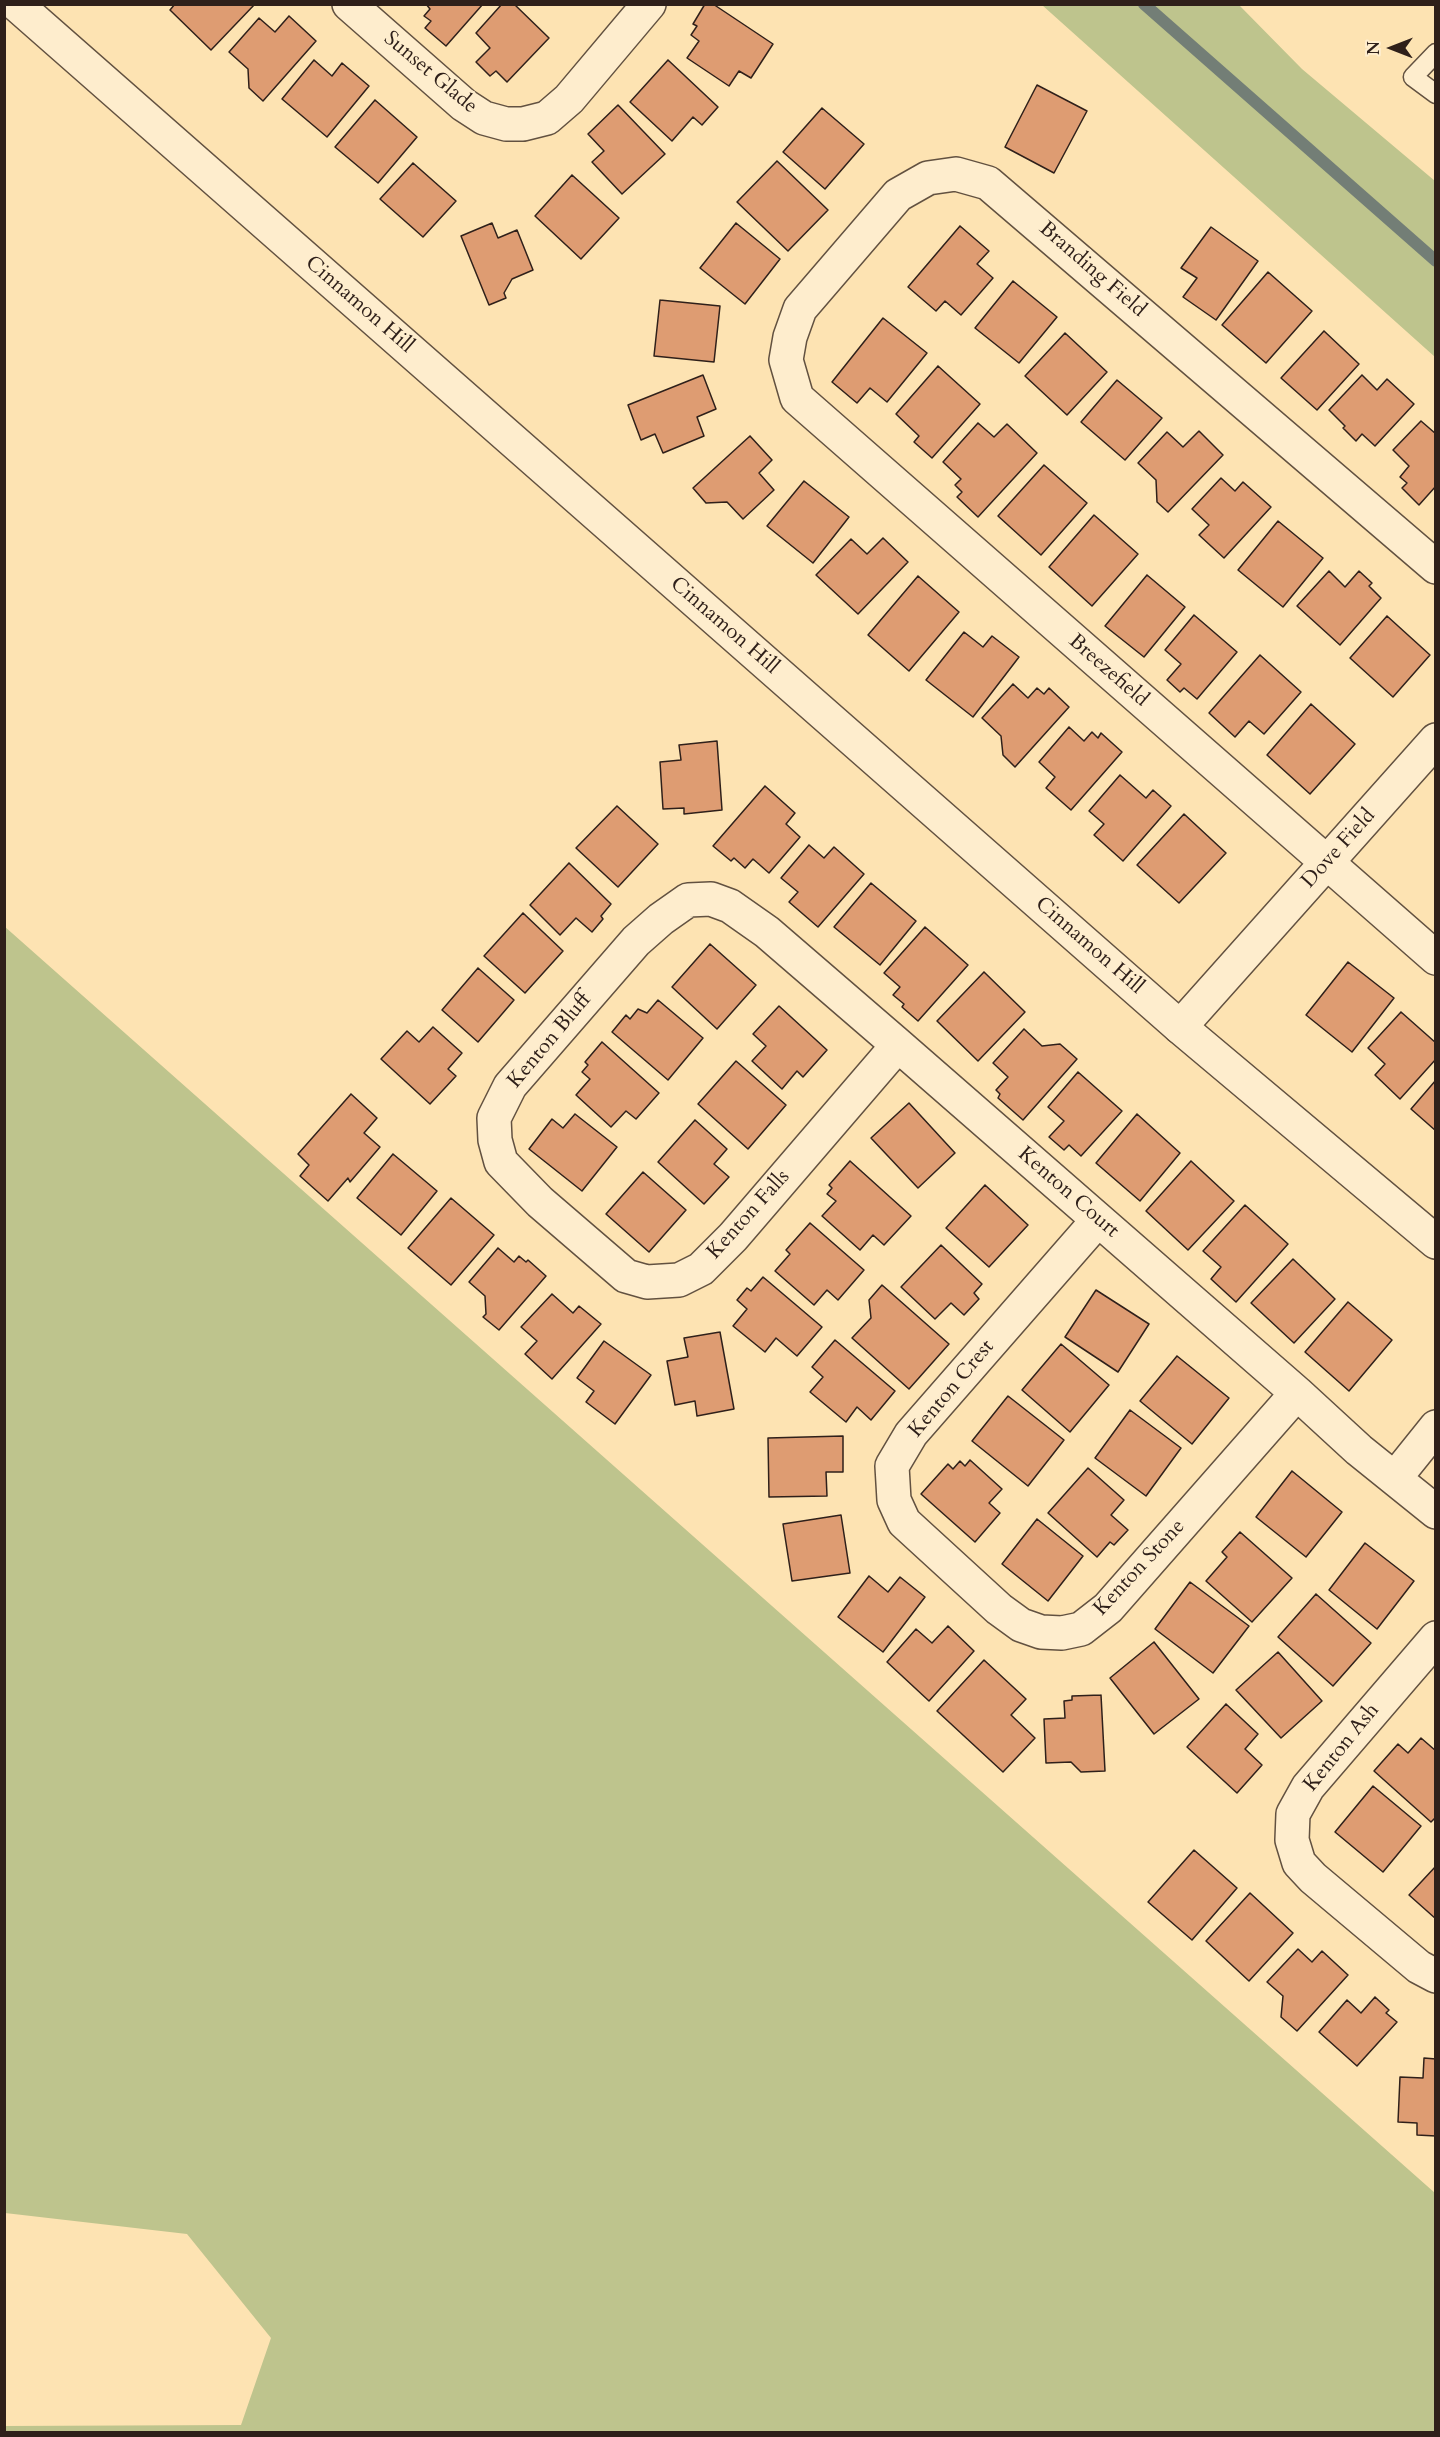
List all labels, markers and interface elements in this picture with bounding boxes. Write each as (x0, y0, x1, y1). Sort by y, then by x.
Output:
north arrow (1362, 18, 1422, 78)
street label: Sunset Glade (378, 27, 482, 119)
text: N (1363, 41, 1385, 55)
street label: Branding Field (1033, 217, 1151, 323)
street label: Cinnamon Hill (300, 251, 418, 359)
street label: Cinnamon Hill (665, 572, 783, 680)
street label: Breezefield (1063, 629, 1153, 713)
street label: Dove Field (1297, 804, 1381, 894)
street label: Cinnamon Hill (1030, 892, 1148, 1000)
street label: Kenton Bluff (503, 988, 597, 1094)
street label: Kenton Court (1012, 1142, 1124, 1244)
street label: Kenton Falls (702, 1165, 796, 1265)
street label: Kenton Crest (904, 1335, 1000, 1443)
street label: Kenton Stone (1089, 1515, 1191, 1621)
street label: Kenton Ash (1299, 1699, 1385, 1797)

